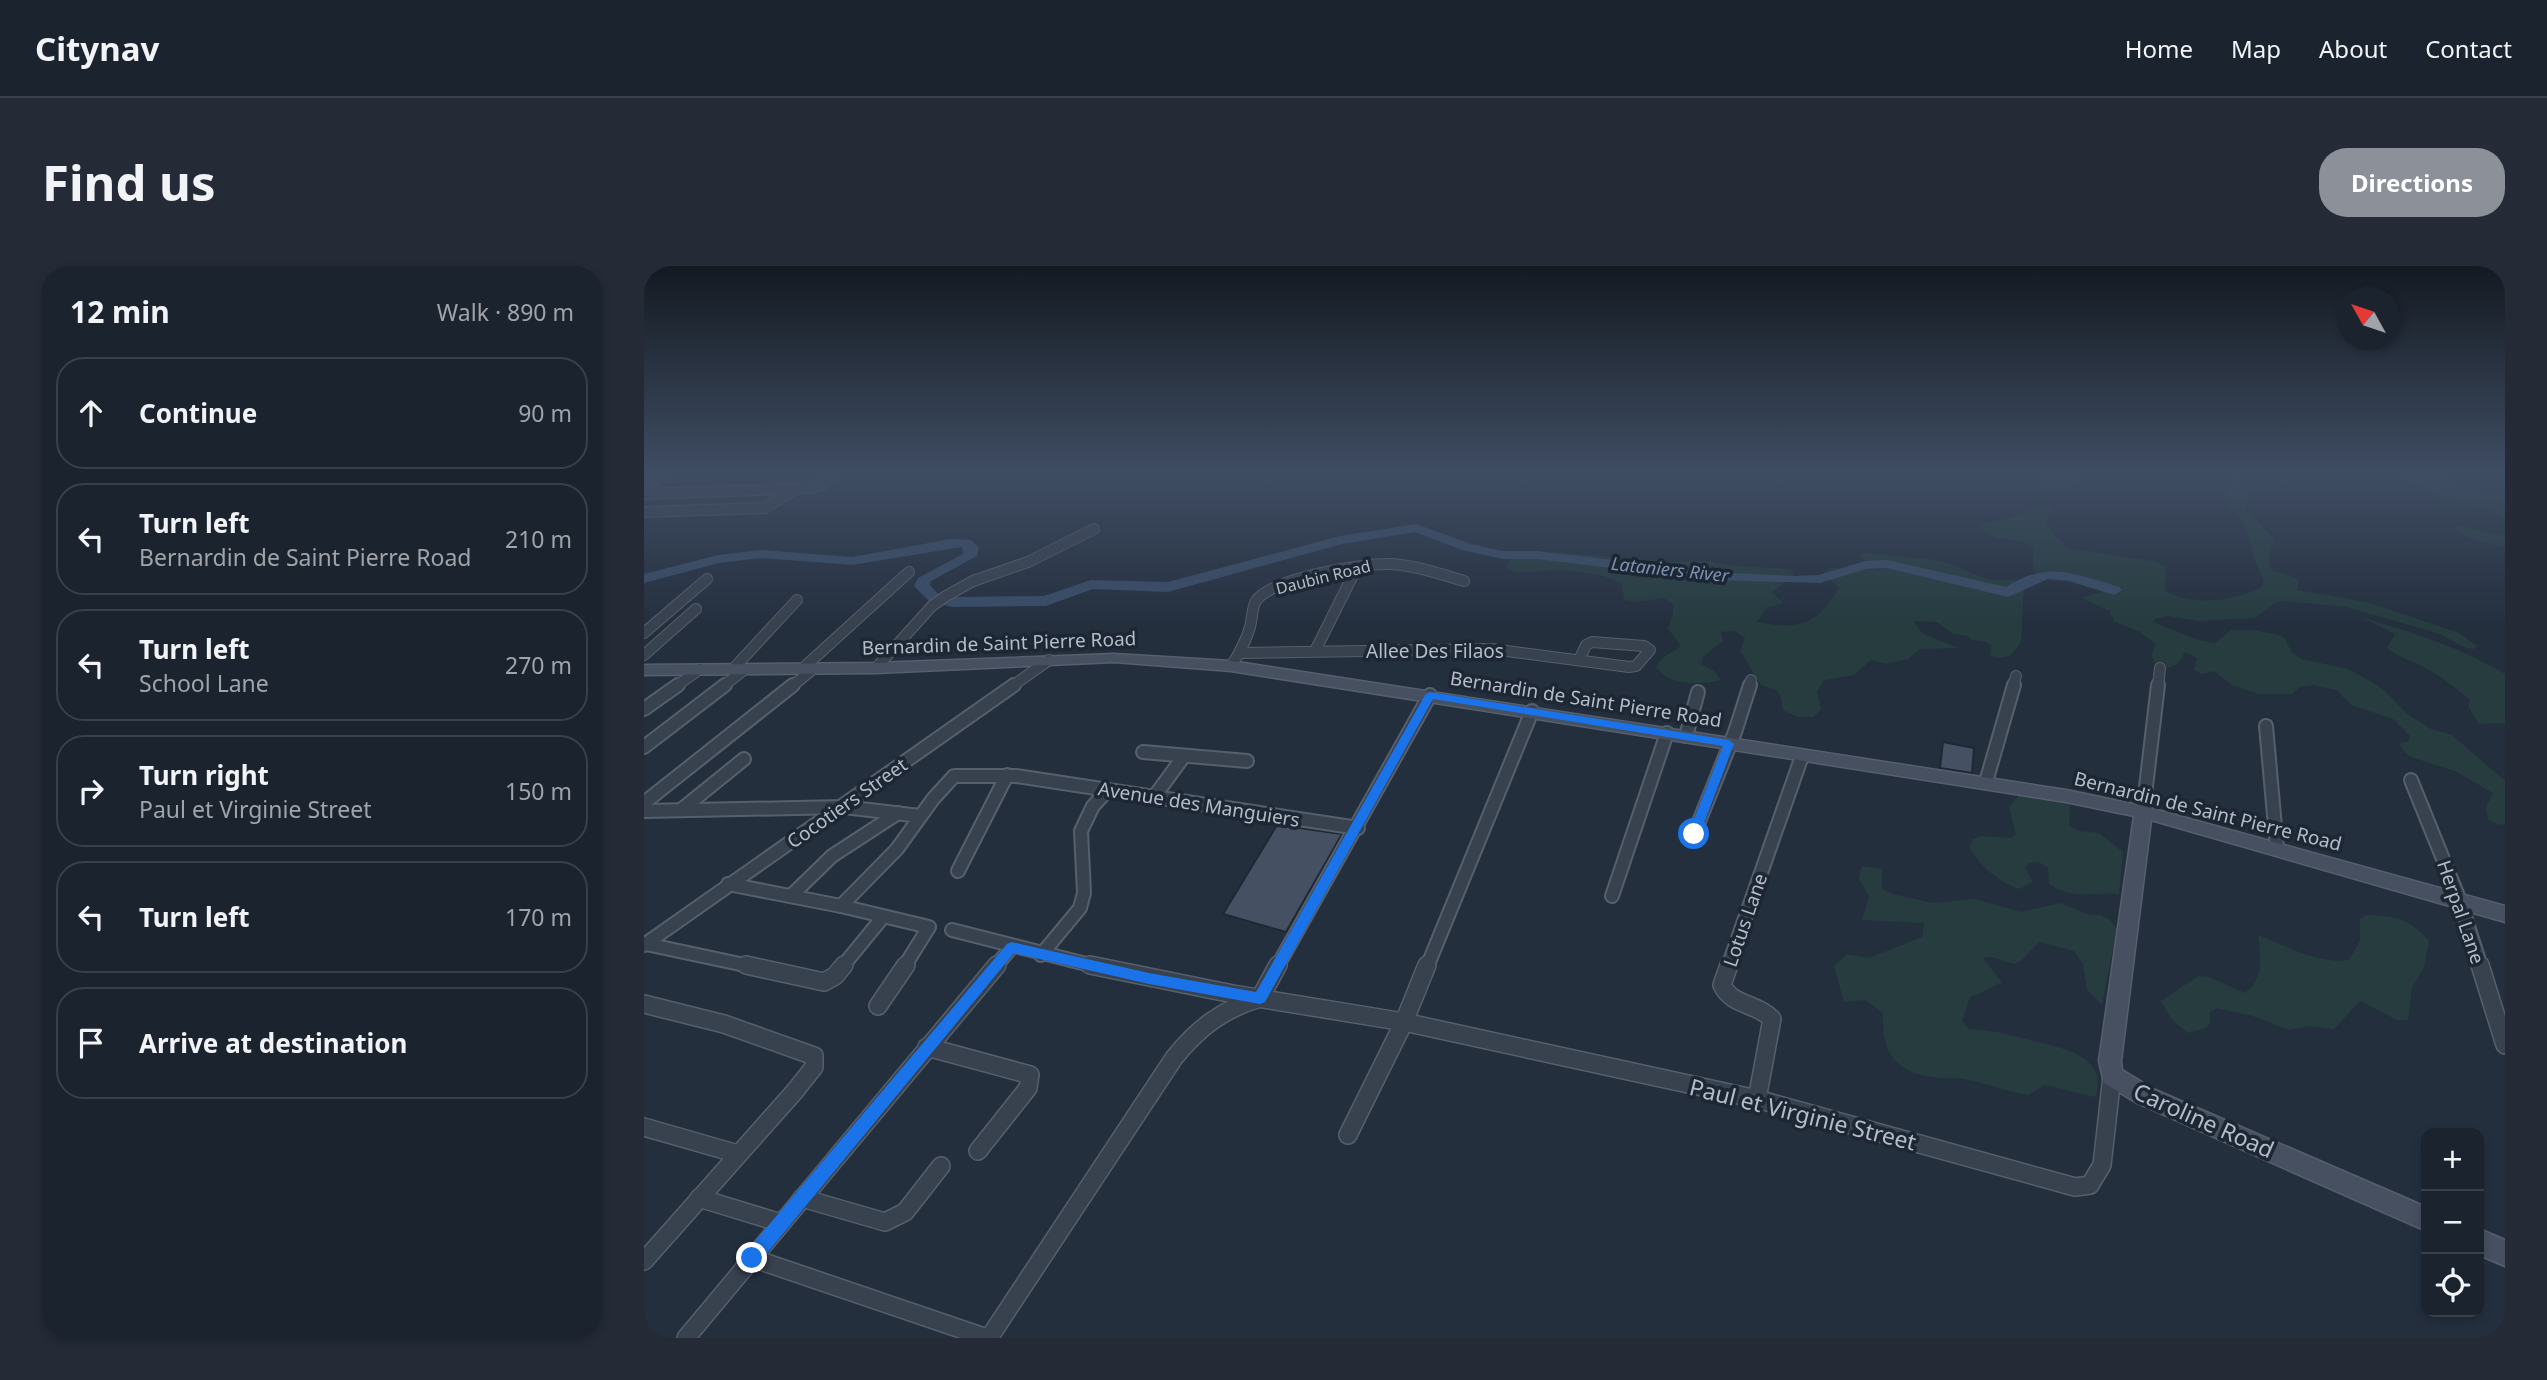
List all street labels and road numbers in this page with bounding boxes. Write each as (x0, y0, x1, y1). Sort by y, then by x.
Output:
street label: Daubin Road (1273, 555, 1373, 599)
street label: Bernardin de Saint Pierre Road (861, 625, 1137, 661)
street label: Allee Des Filaos (1366, 638, 1504, 664)
street label: Bernardin de Saint Pierre Road (1448, 665, 1724, 733)
street label: Cocotiers Street (782, 752, 913, 854)
street label: Bernardin de Saint Pierre Road (2072, 765, 2344, 857)
street label: Avenue des Manguiers (1096, 775, 1302, 833)
street label: Herpal Lane (2431, 857, 2491, 967)
street label: Lotus Lane (1717, 870, 1773, 970)
street label: Paul et Virginie Street (1686, 1070, 1920, 1158)
street label: Caroline Road (2129, 1075, 2279, 1165)

